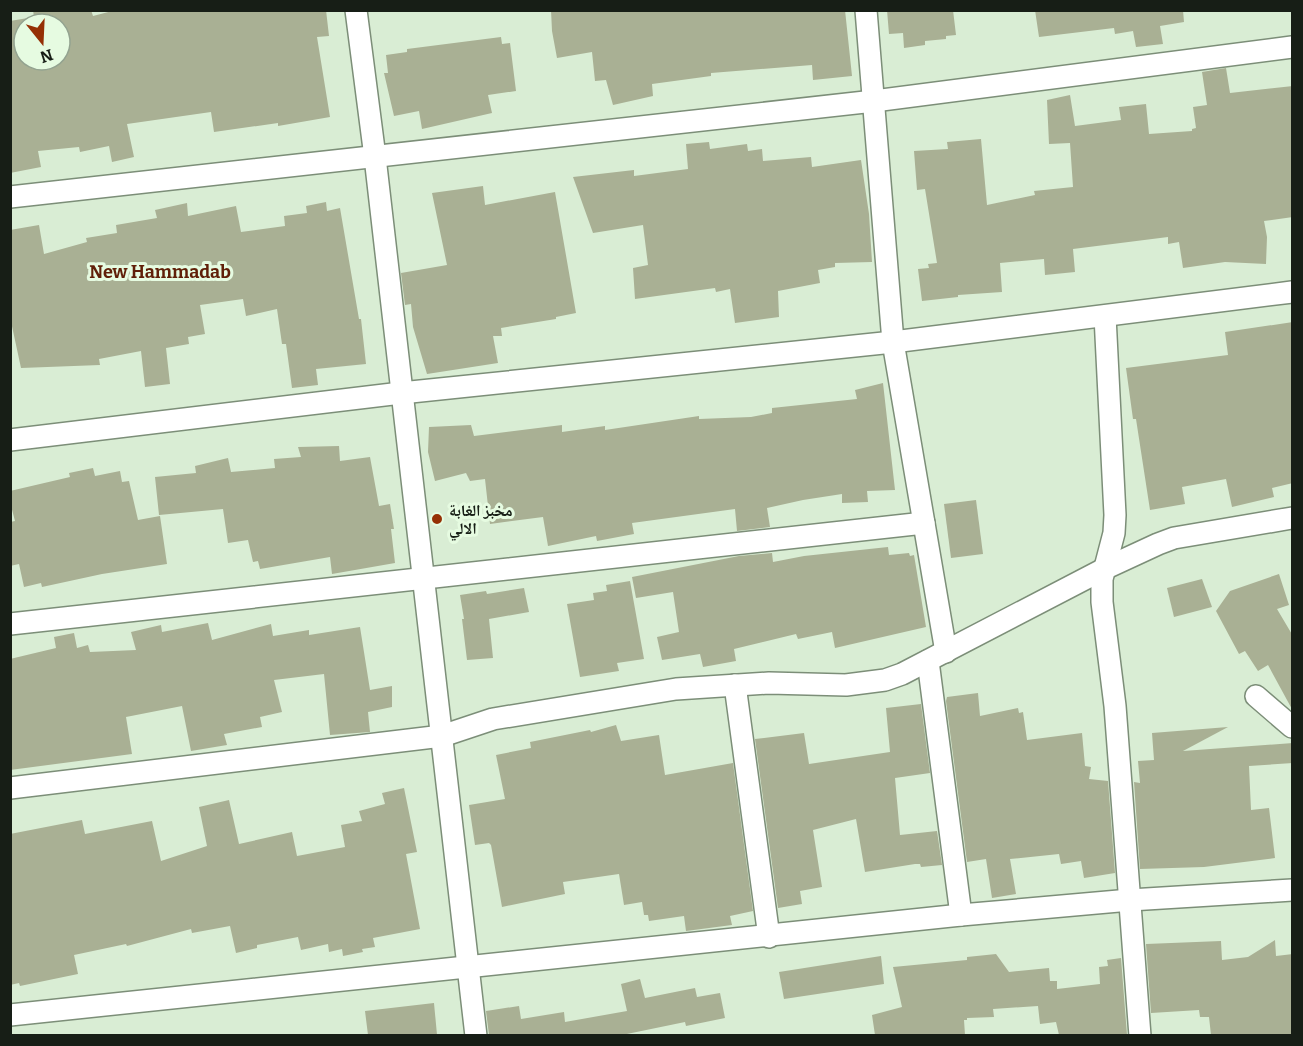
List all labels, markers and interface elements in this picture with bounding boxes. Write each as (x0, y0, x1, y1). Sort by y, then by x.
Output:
north arrow (12, 12, 72, 72)
text: N (38, 45, 55, 67)
district label: New Hammadab (89, 261, 231, 283)
place label: مخبز الغابة الالي (449, 501, 513, 540)
marker: مخبز الغابة الالي (430, 512, 444, 526)

